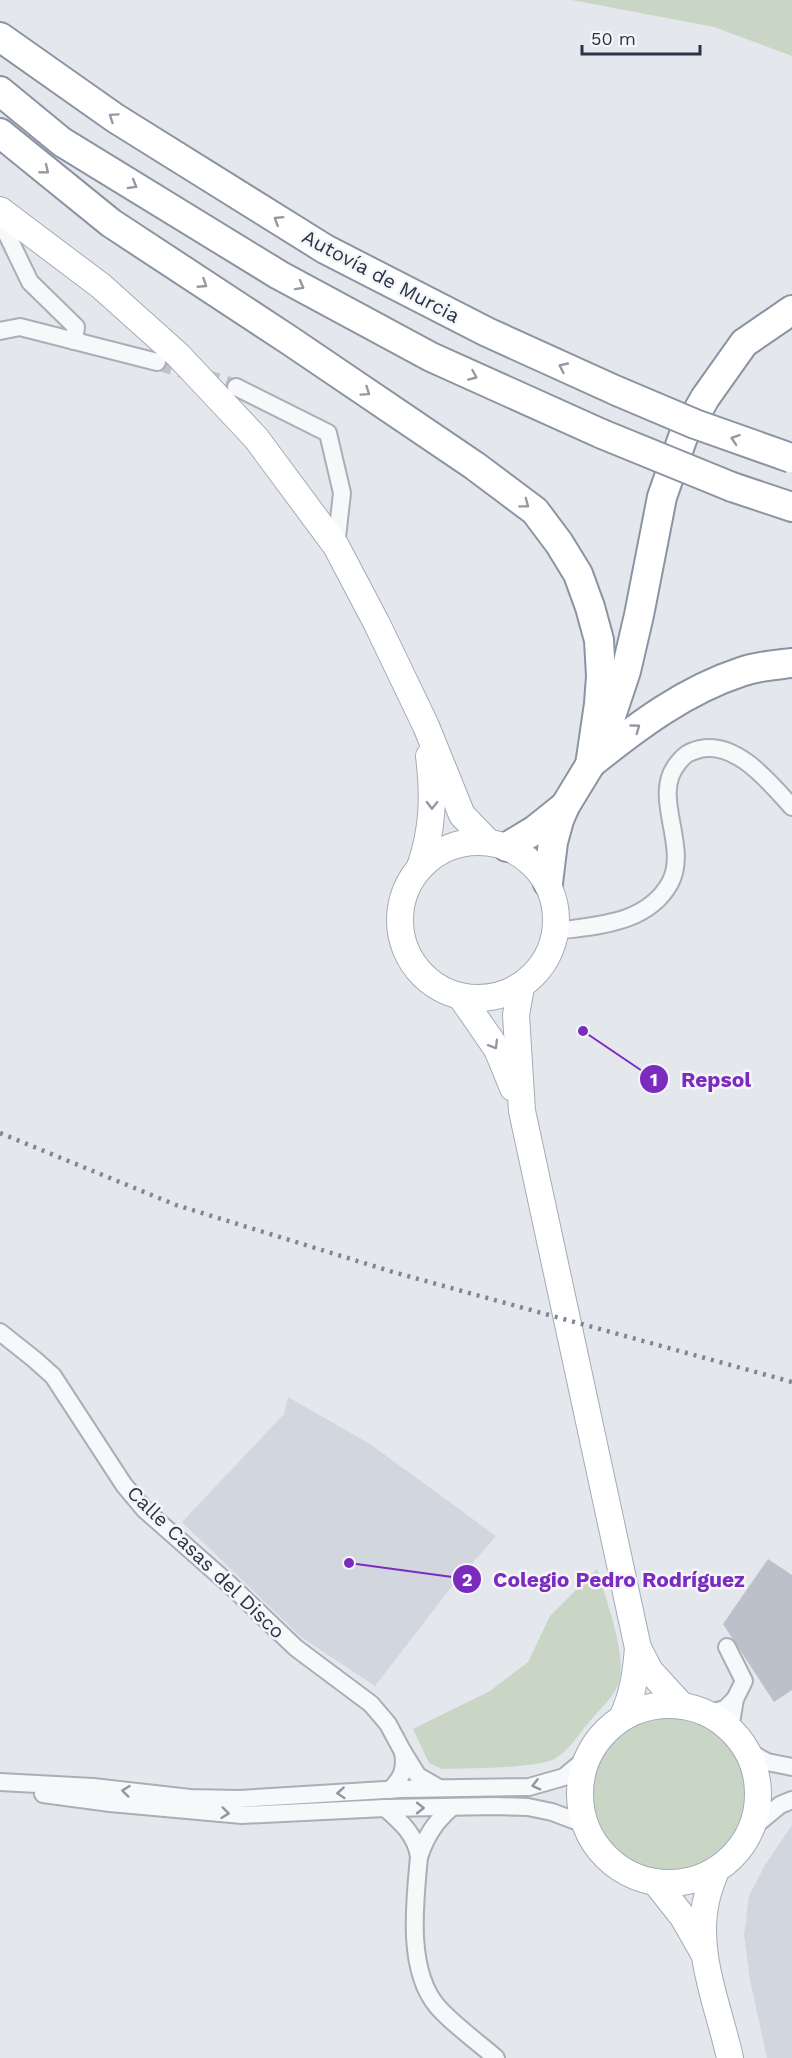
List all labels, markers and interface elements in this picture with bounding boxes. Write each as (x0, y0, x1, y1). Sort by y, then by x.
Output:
scale bar (582, 18, 700, 56)
text: 50 m (591, 28, 636, 49)
one-way arrow (109, 113, 120, 124)
one-way arrow (39, 162, 50, 173)
one-way arrow (127, 178, 137, 190)
one-way arrow (274, 216, 285, 227)
street label: Autovía de Murcia (298, 224, 464, 328)
one-way arrow (197, 276, 208, 287)
one-way arrow (294, 279, 304, 290)
one-way arrow (559, 362, 570, 374)
one-way arrow (467, 369, 478, 381)
one-way arrow (359, 385, 370, 396)
one-way arrow (731, 433, 741, 446)
one-way arrow (519, 496, 530, 507)
one-way arrow (630, 725, 641, 736)
one-way arrow (426, 800, 438, 809)
one-way arrow (486, 1039, 498, 1049)
callout: Repsol (639, 1060, 764, 1099)
text: Repsol (681, 1067, 751, 1092)
text: 1 (650, 1069, 658, 1090)
street label: Calle Casas del Disco (122, 1481, 290, 1643)
callout: Colegio Pedro Rodríguez (452, 1560, 757, 1599)
text: Colegio Pedro Rodríguez (493, 1567, 745, 1592)
text: 2 (462, 1569, 472, 1590)
one-way arrow (531, 1778, 541, 1791)
one-way arrow (121, 1785, 131, 1798)
one-way arrow (337, 1787, 346, 1800)
one-way arrow (416, 1802, 425, 1814)
one-way arrow (221, 1806, 230, 1819)

